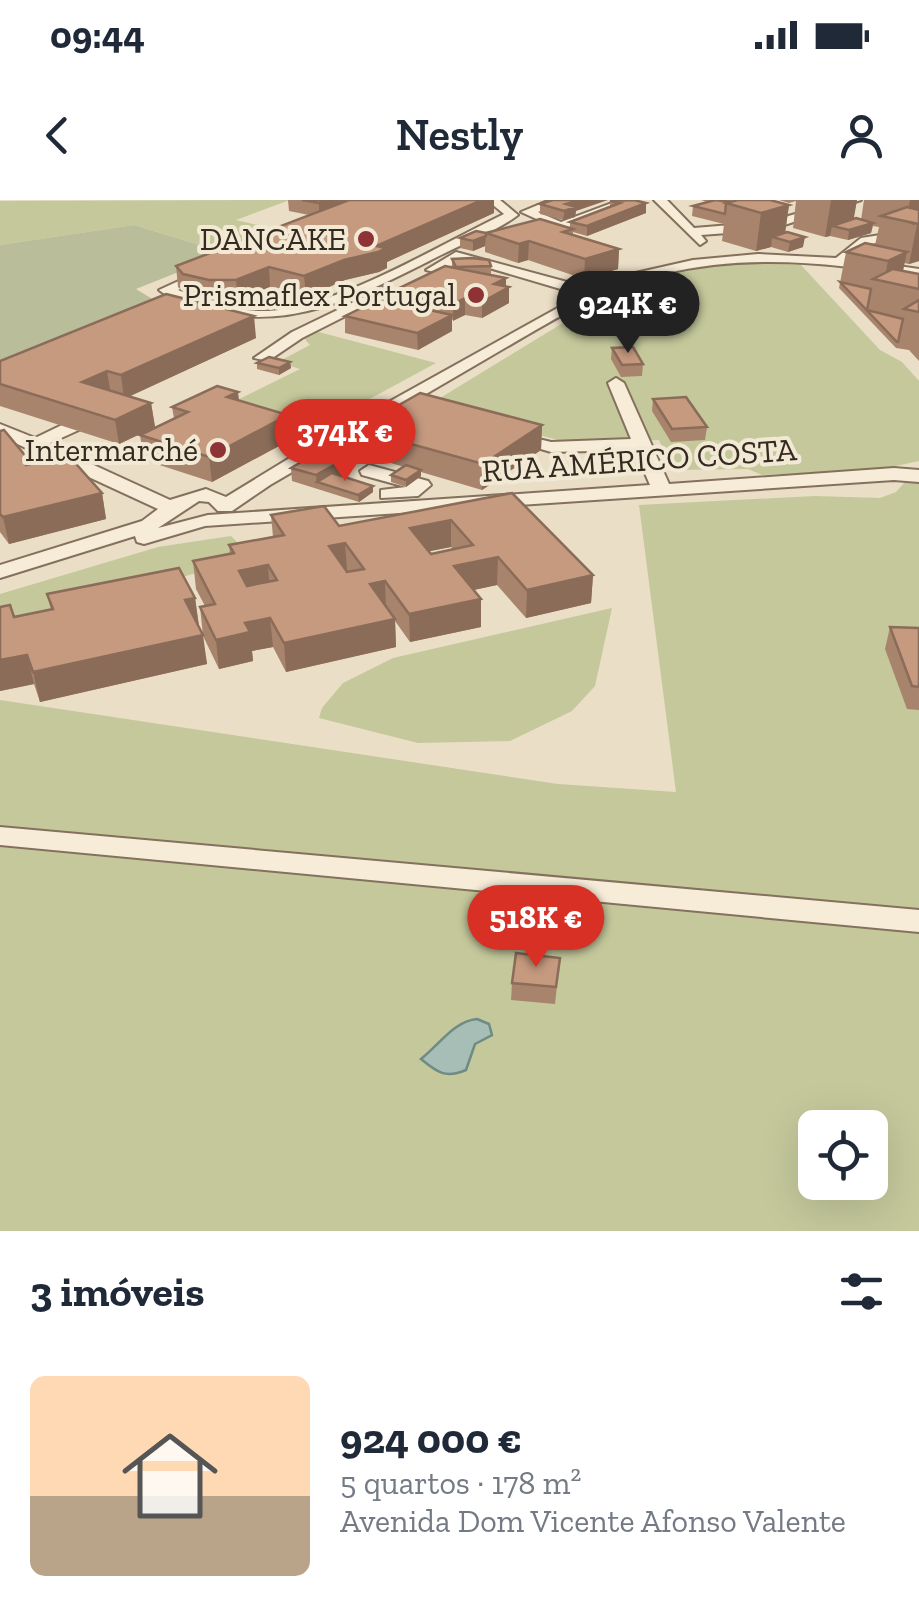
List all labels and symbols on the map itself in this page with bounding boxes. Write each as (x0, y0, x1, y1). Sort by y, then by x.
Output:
place label: DANCAKE (200, 220, 346, 258)
marker: DANCAKE (355, 228, 377, 250)
pin: 924K € (547, 271, 709, 356)
place label: Prismaflex Portugal (183, 276, 456, 314)
marker: Prismaflex Portugal (465, 284, 487, 306)
pin: 374K € (264, 399, 426, 484)
street label: RUA AMÉRICO COSTA (480, 430, 798, 490)
place label: Intermarché (25, 431, 198, 469)
marker: Intermarché (207, 439, 229, 461)
pin: 518K € (455, 885, 617, 970)

